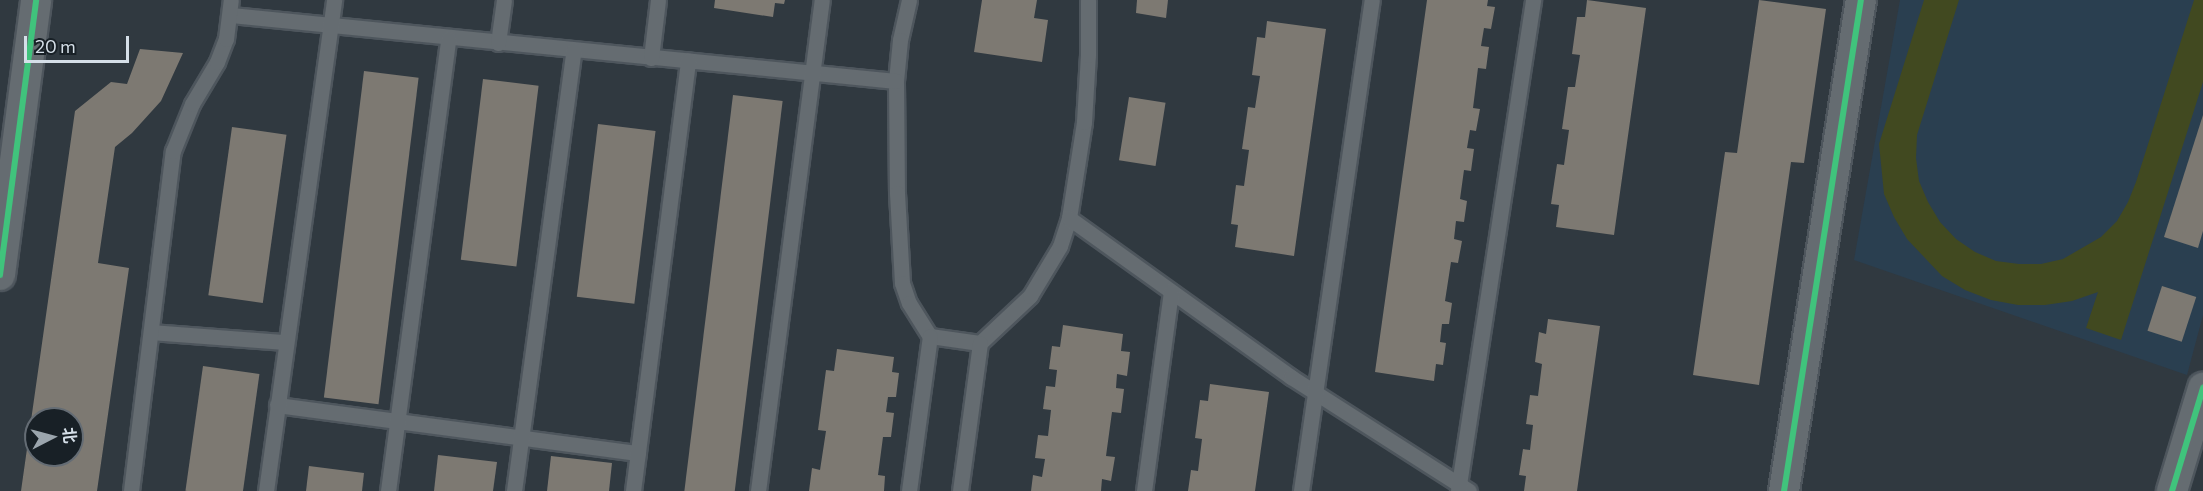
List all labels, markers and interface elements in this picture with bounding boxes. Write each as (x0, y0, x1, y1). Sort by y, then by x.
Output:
scale bar (27, 24, 132, 62)
text: 20 m (35, 35, 76, 57)
north arrow (24, 407, 84, 467)
text: 北 (60, 426, 81, 444)

